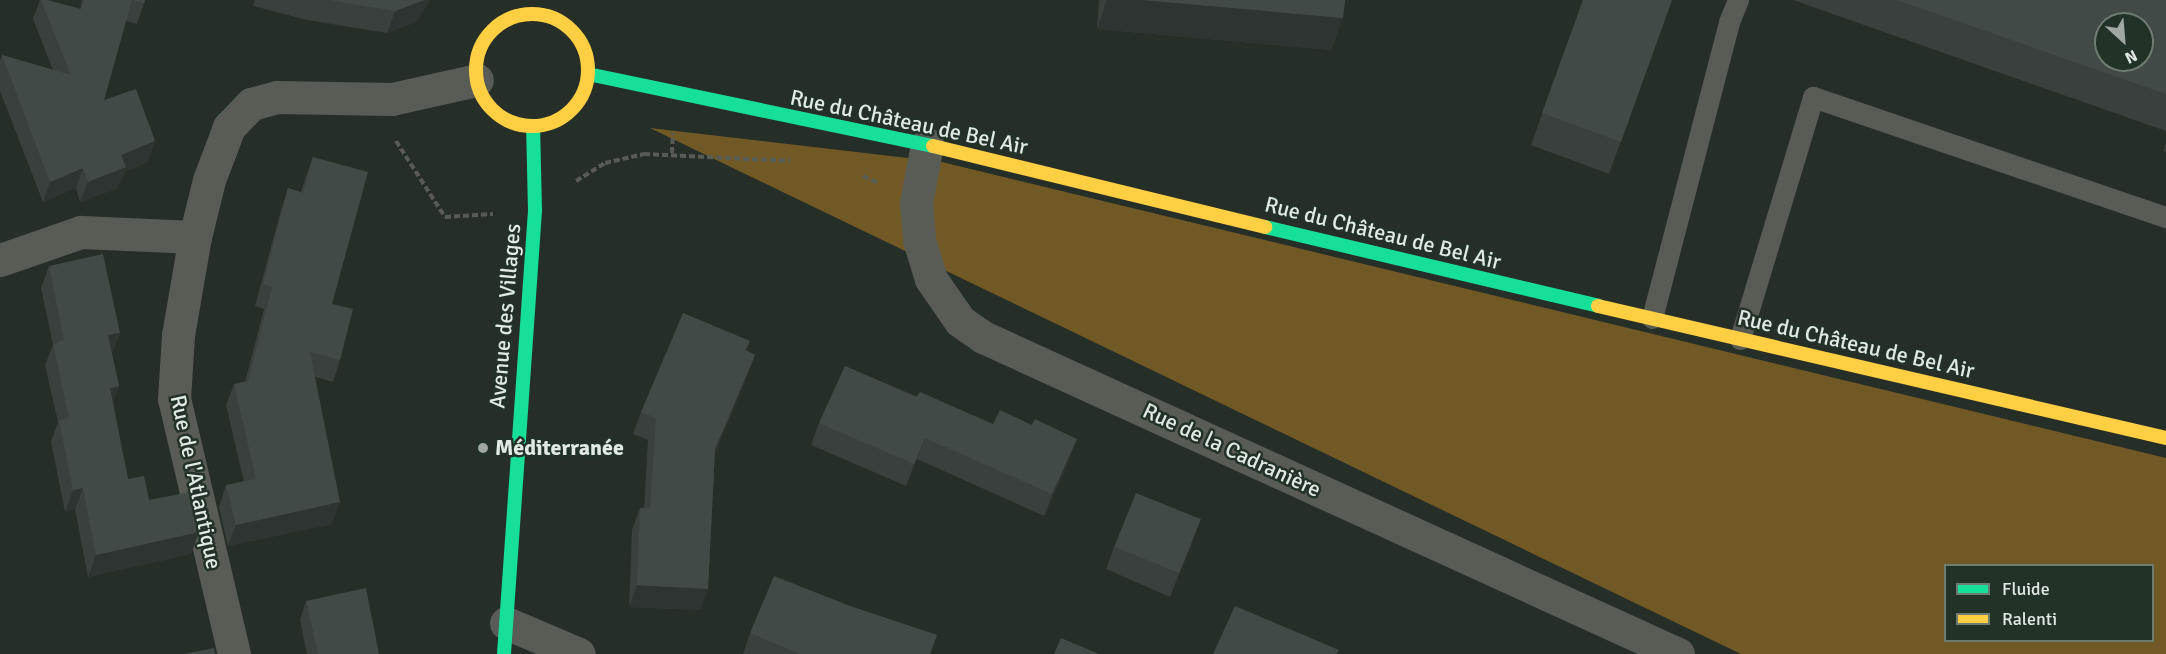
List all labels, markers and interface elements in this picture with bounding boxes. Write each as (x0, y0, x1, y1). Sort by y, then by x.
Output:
north arrow (2094, 12, 2154, 72)
text: N (2122, 45, 2140, 68)
street label: Rue du Château de Bel Air (788, 84, 1030, 160)
street label: Rue du Château de Bel Air (1262, 191, 1504, 275)
street label: Avenue des Villages (484, 222, 526, 410)
street label: Rue du Château de Bel Air (1735, 304, 1977, 384)
street label: Rue de l'Atlantique (165, 393, 227, 571)
street label: Rue de la Cadranière (1139, 397, 1325, 503)
place label: Méditerranée (495, 435, 624, 461)
marker: Méditerranée (476, 441, 490, 455)
legend (1944, 564, 2154, 642)
text: Fluide (2002, 578, 2050, 600)
text: Ralenti (2002, 608, 2057, 630)

